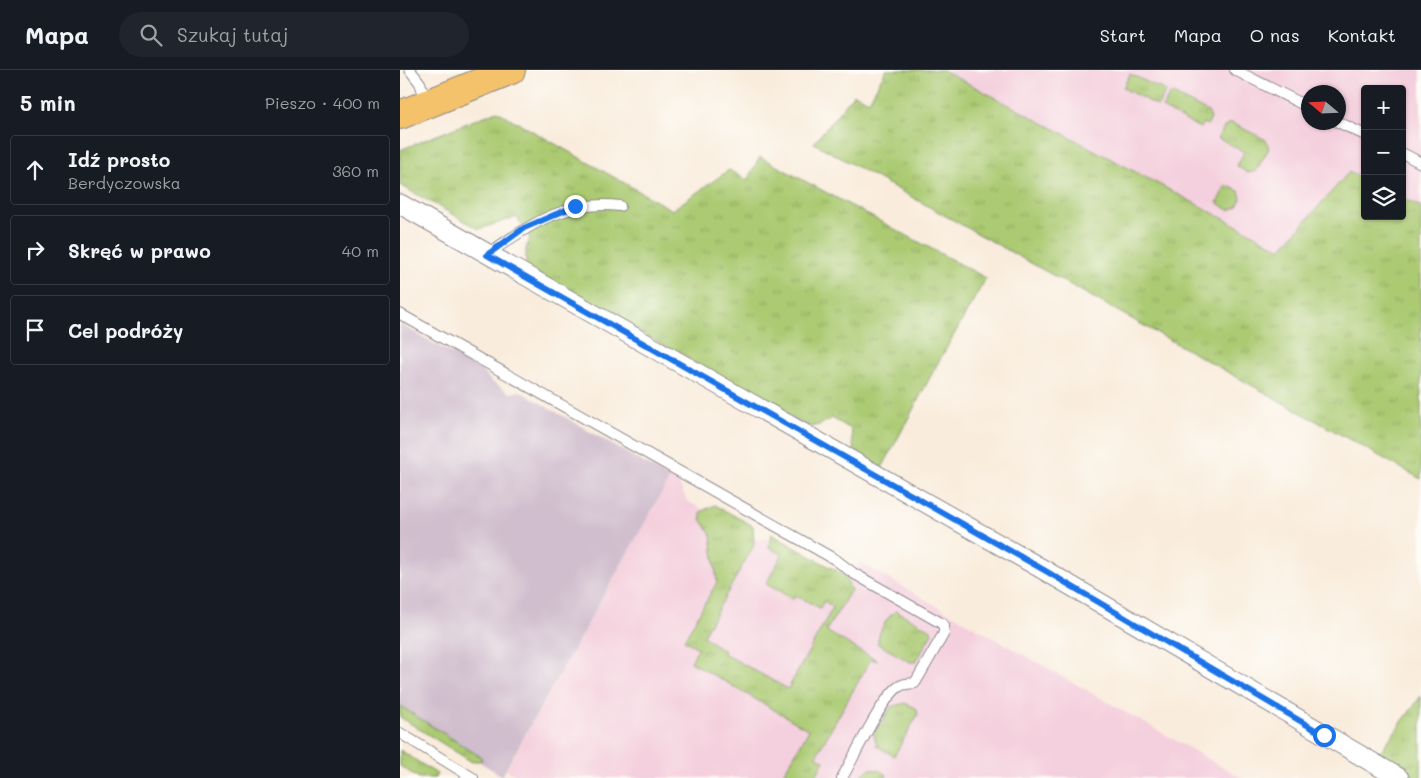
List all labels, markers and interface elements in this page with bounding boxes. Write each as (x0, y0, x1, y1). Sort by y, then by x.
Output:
search box (119, 12, 469, 57)
text: Mapa (25, 19, 89, 50)
icon: search (137, 21, 165, 49)
text: Szukaj tutaj (177, 22, 288, 47)
text: Start (1100, 23, 1146, 47)
text: Mapa (1174, 23, 1222, 47)
text: O nas (1250, 23, 1300, 47)
text: Kontakt (1328, 23, 1396, 47)
north arrow (1301, 85, 1346, 130)
map controls (1361, 85, 1406, 220)
button: + (1361, 85, 1406, 130)
text: 5 min (20, 89, 76, 116)
text: Pieszo · 400 m (265, 92, 380, 113)
button: − (1361, 130, 1406, 175)
text: Idź prosto (68, 147, 170, 172)
icon: ahead (21, 156, 49, 184)
text: 360 m (332, 160, 379, 181)
text: Berdyczowska (68, 172, 181, 193)
button: layers (1361, 175, 1406, 220)
route end (564, 195, 587, 218)
icon: right (21, 236, 49, 264)
text: Skręć w prawo (68, 238, 211, 263)
text: 40 m (342, 240, 379, 261)
icon: arrive (21, 316, 49, 344)
text: Cel podróży (68, 318, 183, 343)
route start (1313, 724, 1336, 747)

